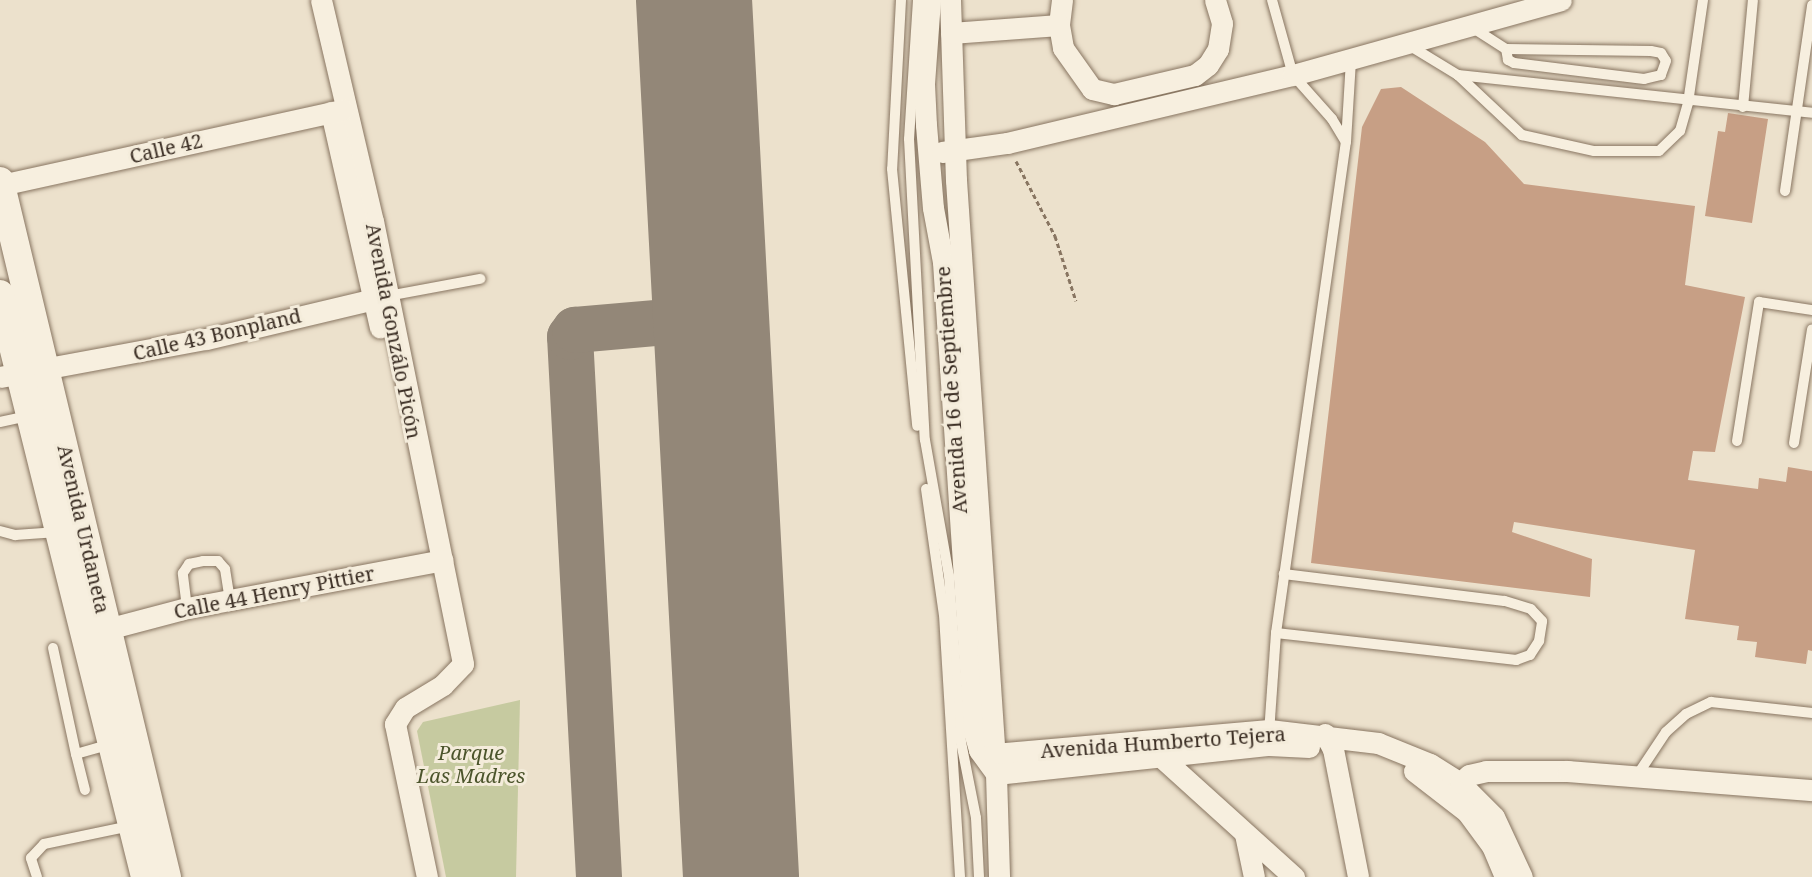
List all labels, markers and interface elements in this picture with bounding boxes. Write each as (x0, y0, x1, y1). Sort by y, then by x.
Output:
street label: Calle 42 (127, 128, 205, 168)
street label: Avenida Gonzálo Picón (361, 221, 427, 441)
street label: Avenida 16 de Septiembre (930, 265, 972, 515)
street label: Calle 43 Bonpland (131, 303, 303, 365)
street label: Avenida Urdaneta (53, 442, 115, 616)
street label: Calle 44 Henry Pittier (172, 561, 376, 623)
street label: Avenida Humberto Tejera (1040, 721, 1286, 763)
park label: Parque Las Madres (417, 740, 525, 787)

